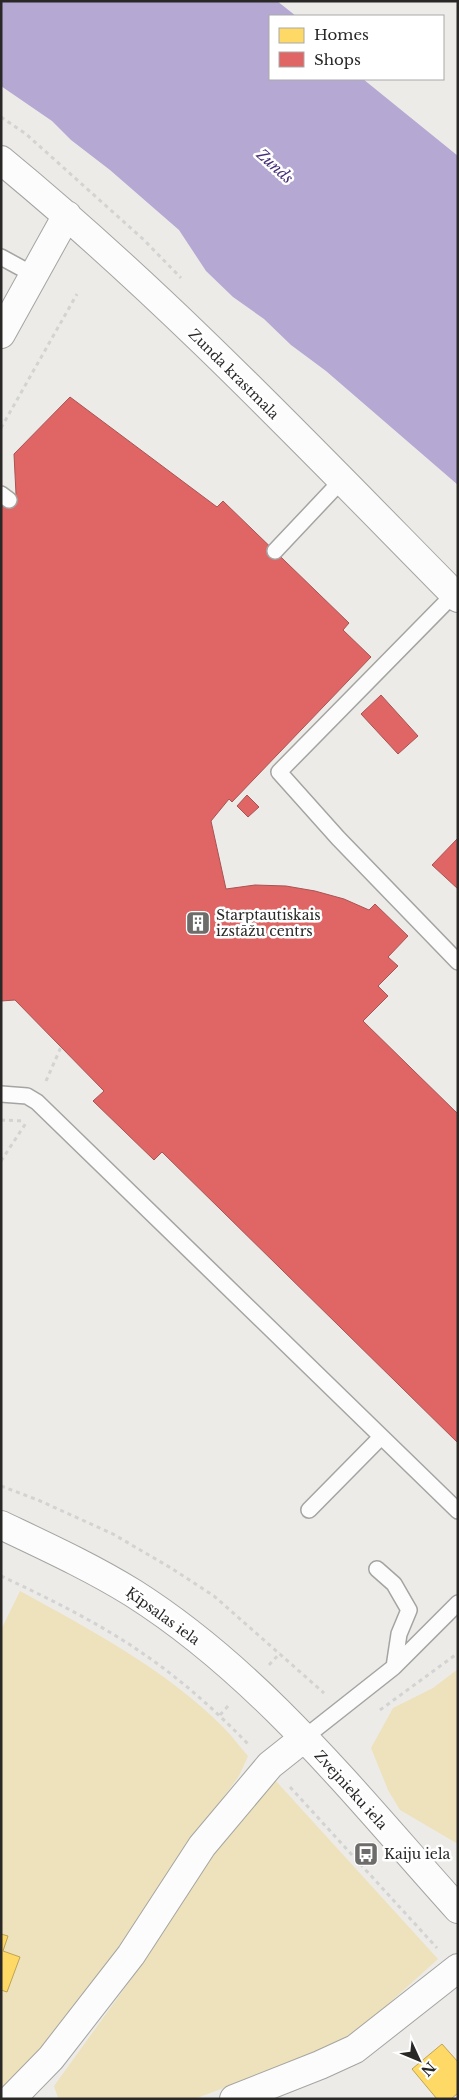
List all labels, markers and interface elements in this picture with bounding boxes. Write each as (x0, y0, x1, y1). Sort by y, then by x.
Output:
legend (269, 15, 444, 80)
text: Homes (314, 25, 369, 44)
text: Shops (314, 50, 361, 69)
water label: Zunds (252, 144, 297, 188)
street label: Zunda krastmala (185, 325, 283, 423)
place label: Starptautiskais izstāžu centrs (216, 906, 321, 940)
building icon: Starptautiskais izstāžu centrs (185, 910, 211, 936)
street label: Ķīpsalas iela (122, 1583, 204, 1649)
street label: Zvejnieku iela (311, 1747, 391, 1833)
bus stop icon: Kaiju iela (353, 1841, 379, 1867)
place label: Kaiju iela (384, 1845, 450, 1863)
north arrow (394, 2035, 444, 2085)
text: N (417, 2058, 439, 2080)

